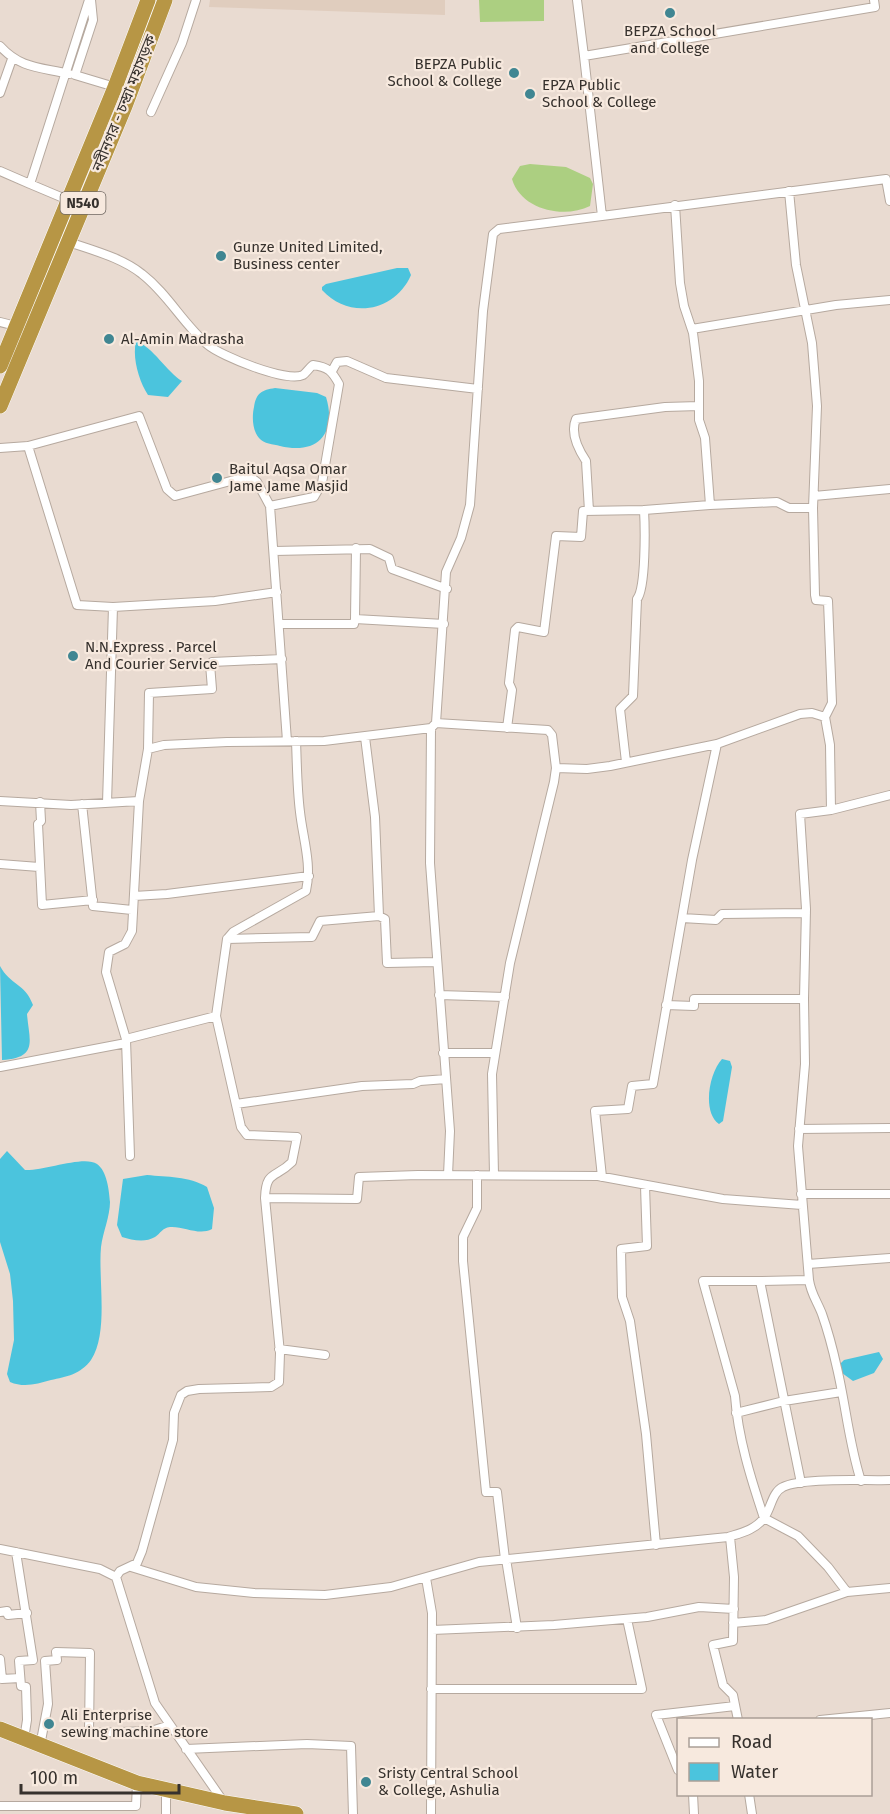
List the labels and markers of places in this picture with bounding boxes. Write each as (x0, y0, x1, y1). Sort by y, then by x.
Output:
marker: BEPZA School and College (663, 6, 677, 20)
place label: BEPZA School and College (624, 22, 716, 57)
place label: BEPZA Public School & College (388, 55, 502, 90)
marker: BEPZA Public School & College (507, 66, 521, 80)
place label: EPZA Public School & College (542, 76, 656, 111)
marker: EPZA Public School & College (523, 87, 537, 101)
place label: Gunze United Limited, Business center (233, 238, 383, 273)
marker: Gunze United Limited, Business center (214, 249, 228, 263)
place label: Al-Amin Madrasha (121, 330, 244, 348)
marker: Al-Amin Madrasha (102, 332, 116, 346)
place label: Baitul Aqsa Omar Jame Jame Masjid (229, 460, 349, 495)
marker: Baitul Aqsa Omar Jame Jame Masjid (210, 471, 224, 485)
place label: N.N.Express . Parcel And Courier Service (85, 638, 218, 673)
marker: N.N.Express . Parcel And Courier Service (66, 649, 80, 663)
place label: Ali Enterprise sewing machine store (61, 1706, 208, 1741)
marker: Ali Enterprise sewing machine store (42, 1717, 56, 1731)
place label: Sristy Central School & College, Ashulia (378, 1764, 519, 1799)
marker: Sristy Central School & College, Ashulia (359, 1775, 373, 1789)

